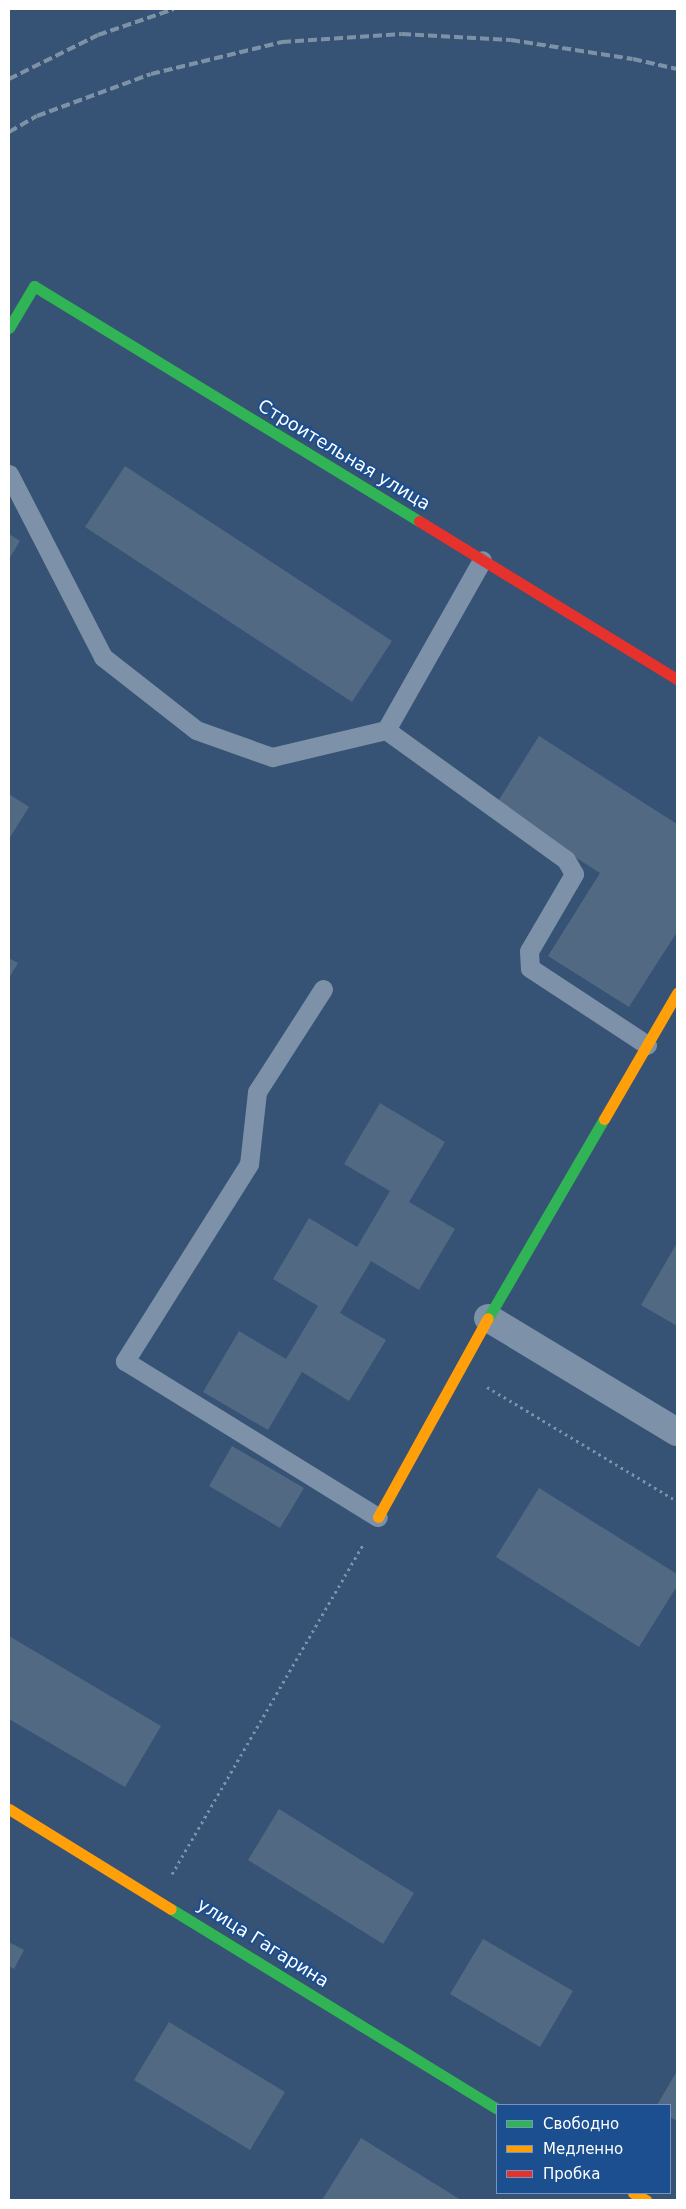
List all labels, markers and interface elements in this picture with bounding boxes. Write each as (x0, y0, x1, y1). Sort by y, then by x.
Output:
street label: Строительная улица (254, 395, 434, 515)
street label: улица Гагарина (193, 1894, 333, 1992)
legend (496, 2104, 671, 2194)
text: Свободно (543, 2115, 619, 2133)
text: Медленно (543, 2140, 623, 2158)
text: Пробка (543, 2165, 600, 2183)

